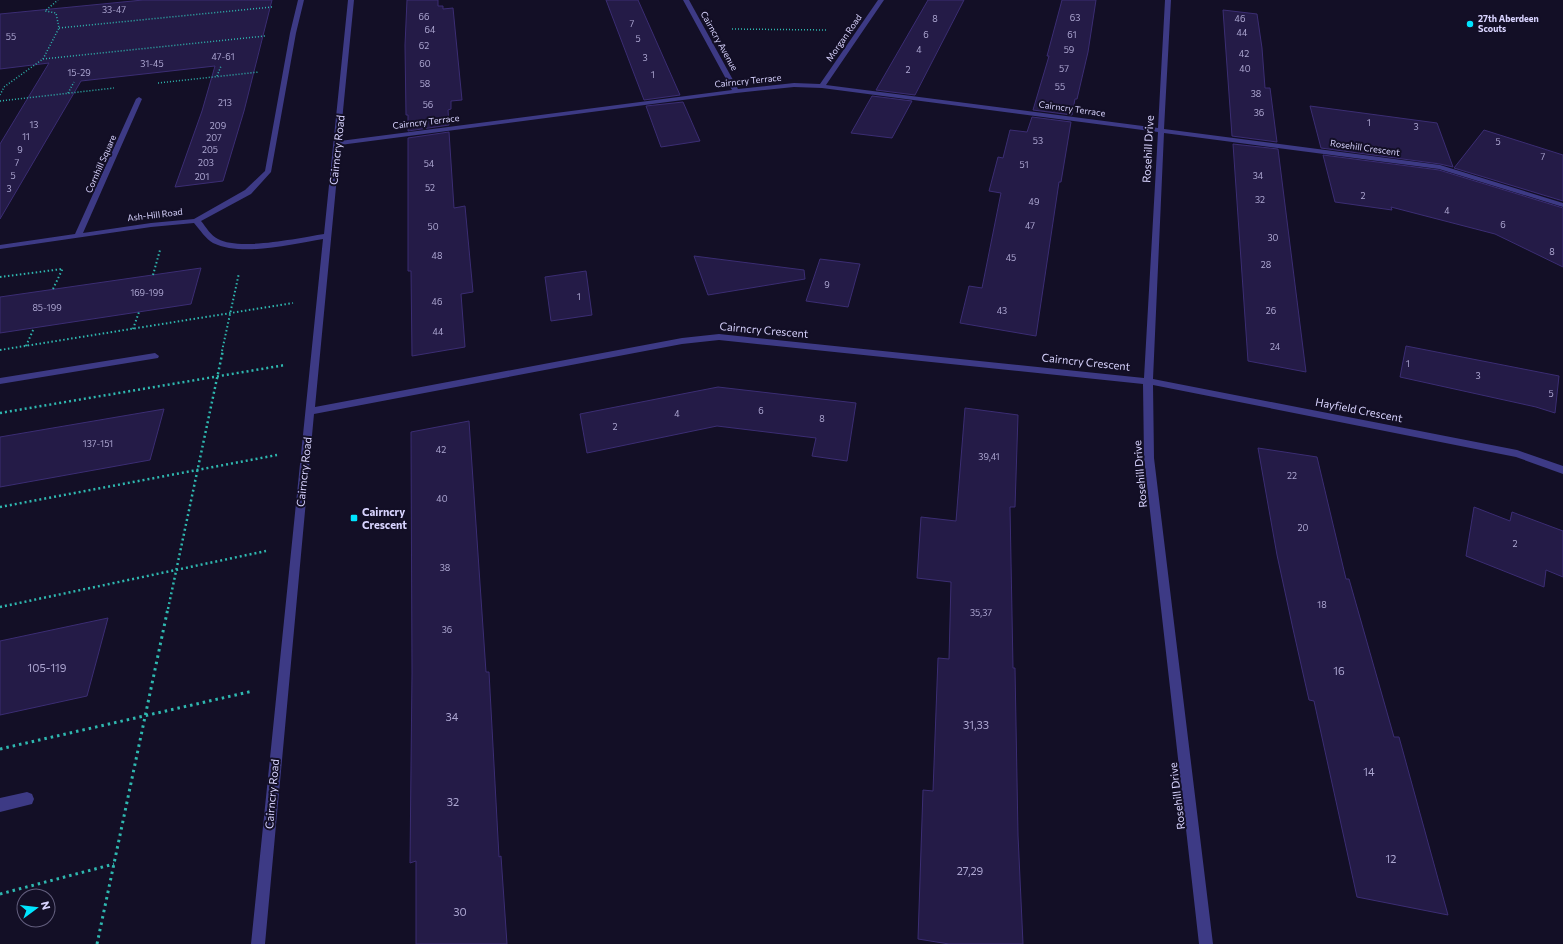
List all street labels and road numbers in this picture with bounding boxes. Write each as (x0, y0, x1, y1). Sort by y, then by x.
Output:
street label: Cairncry Avenue (699, 9, 740, 73)
street label: Morgan Road (823, 12, 864, 63)
street label: Cairncry Terrace (714, 71, 782, 89)
street label: Cairncry Terrace (1038, 98, 1106, 119)
street label: Cairncry Terrace (392, 112, 460, 131)
street label: Cairncry Road (326, 114, 347, 186)
street label: Rosehill Drive (1139, 115, 1156, 183)
street label: Cornhill Square (83, 133, 118, 195)
street label: Rosehill Crescent (1330, 137, 1401, 158)
street label: Ash-Hill Road (127, 206, 183, 223)
street label: Cairncry Crescent (719, 319, 809, 340)
street label: Cairncry Crescent (1041, 350, 1131, 373)
street label: Hayfield Crescent (1314, 395, 1404, 424)
street label: Cairncry Road (293, 436, 314, 508)
street label: Rosehill Drive (1130, 440, 1149, 508)
street label: Cairncry Road (262, 758, 281, 829)
street label: Rosehill Drive (1166, 761, 1187, 830)

